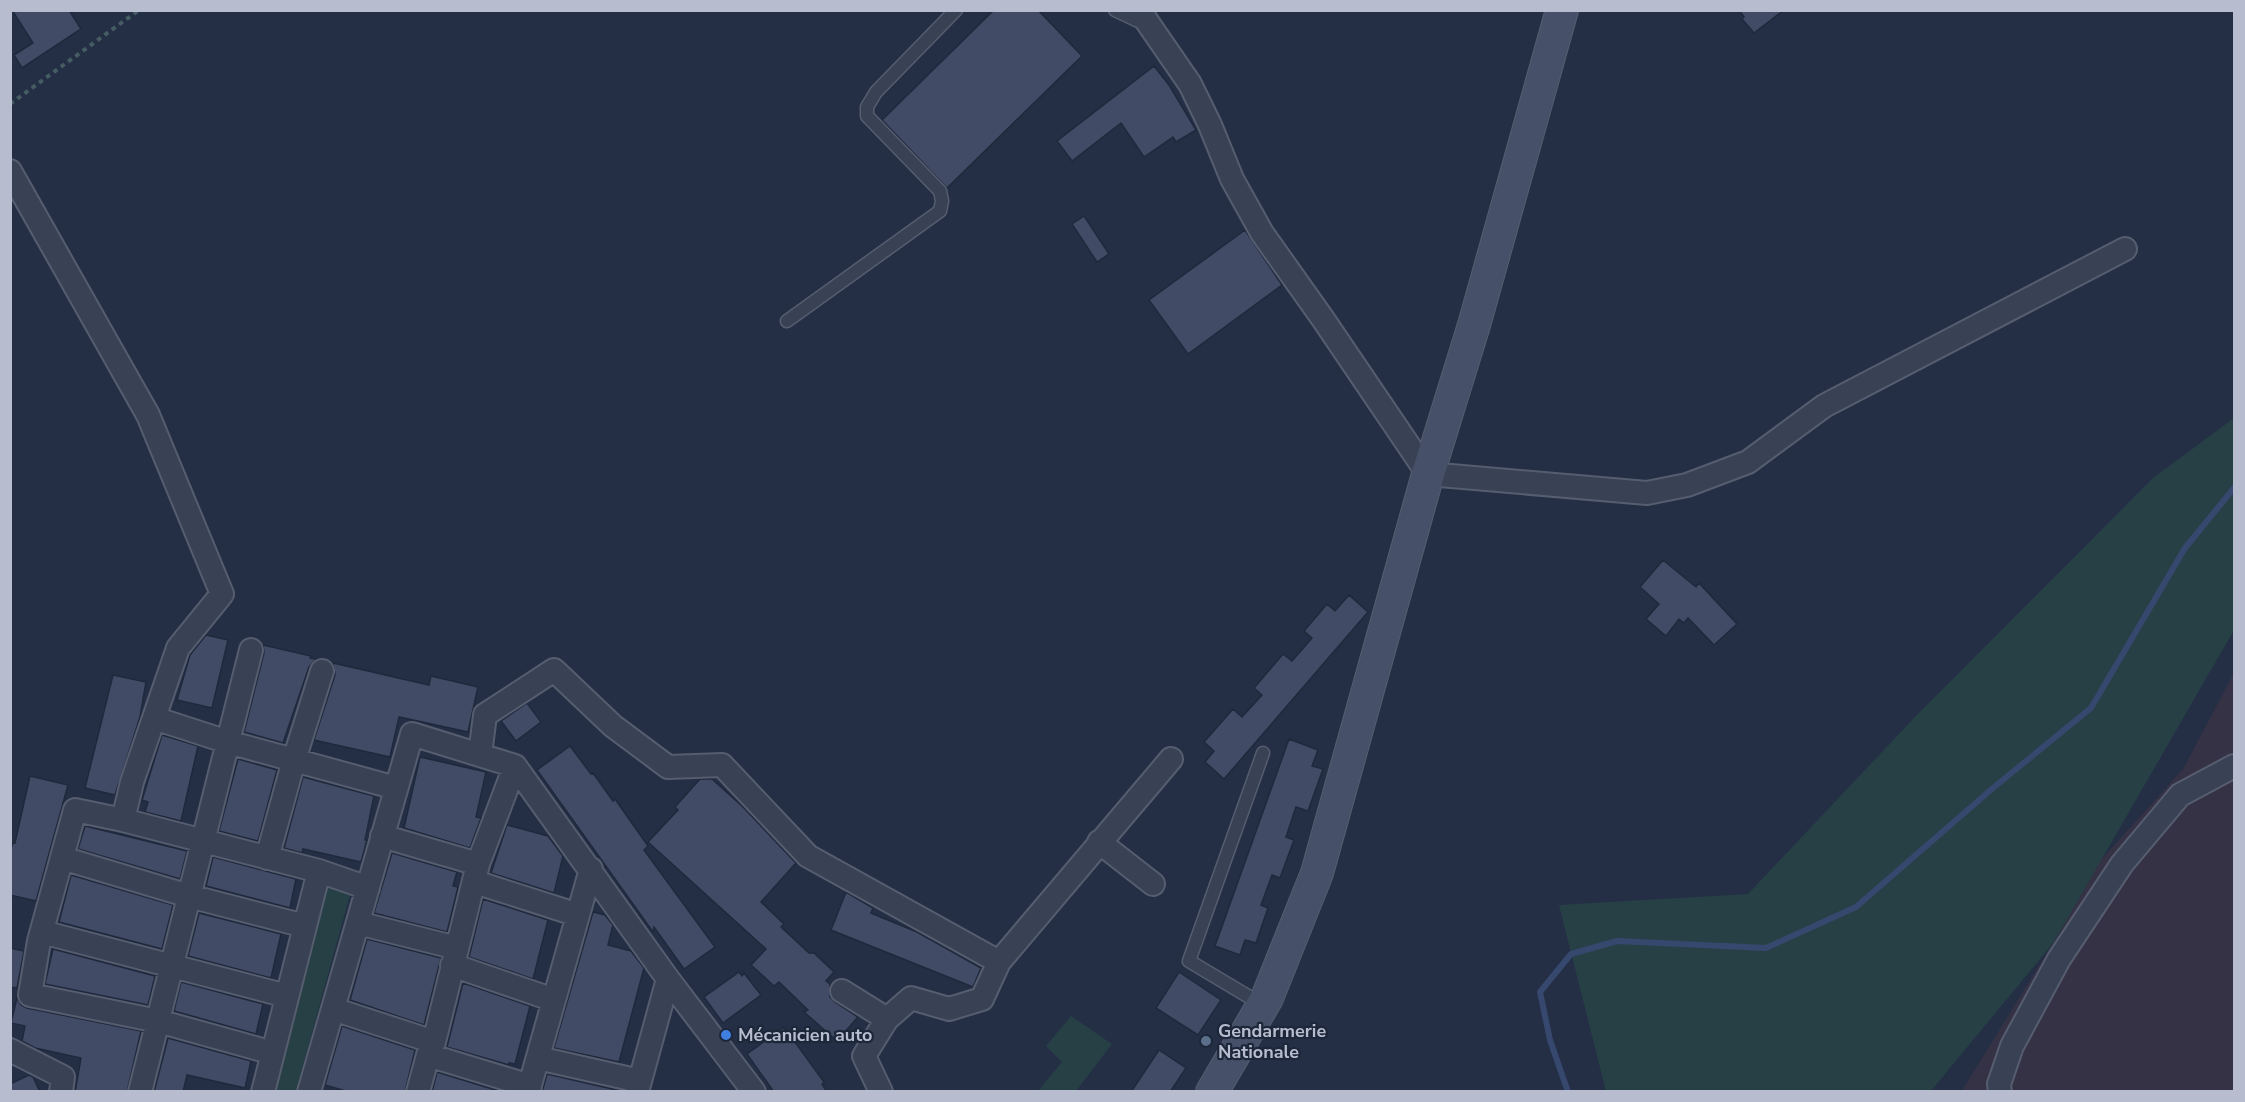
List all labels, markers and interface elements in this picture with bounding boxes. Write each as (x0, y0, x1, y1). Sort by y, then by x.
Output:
place label: Gendarmerie Nationale (1218, 1019, 1326, 1064)
place label: Mécanicien auto (738, 1023, 872, 1047)
marker: Mécanicien auto (719, 1028, 733, 1042)
marker: Gendarmerie Nationale (1199, 1034, 1213, 1048)

